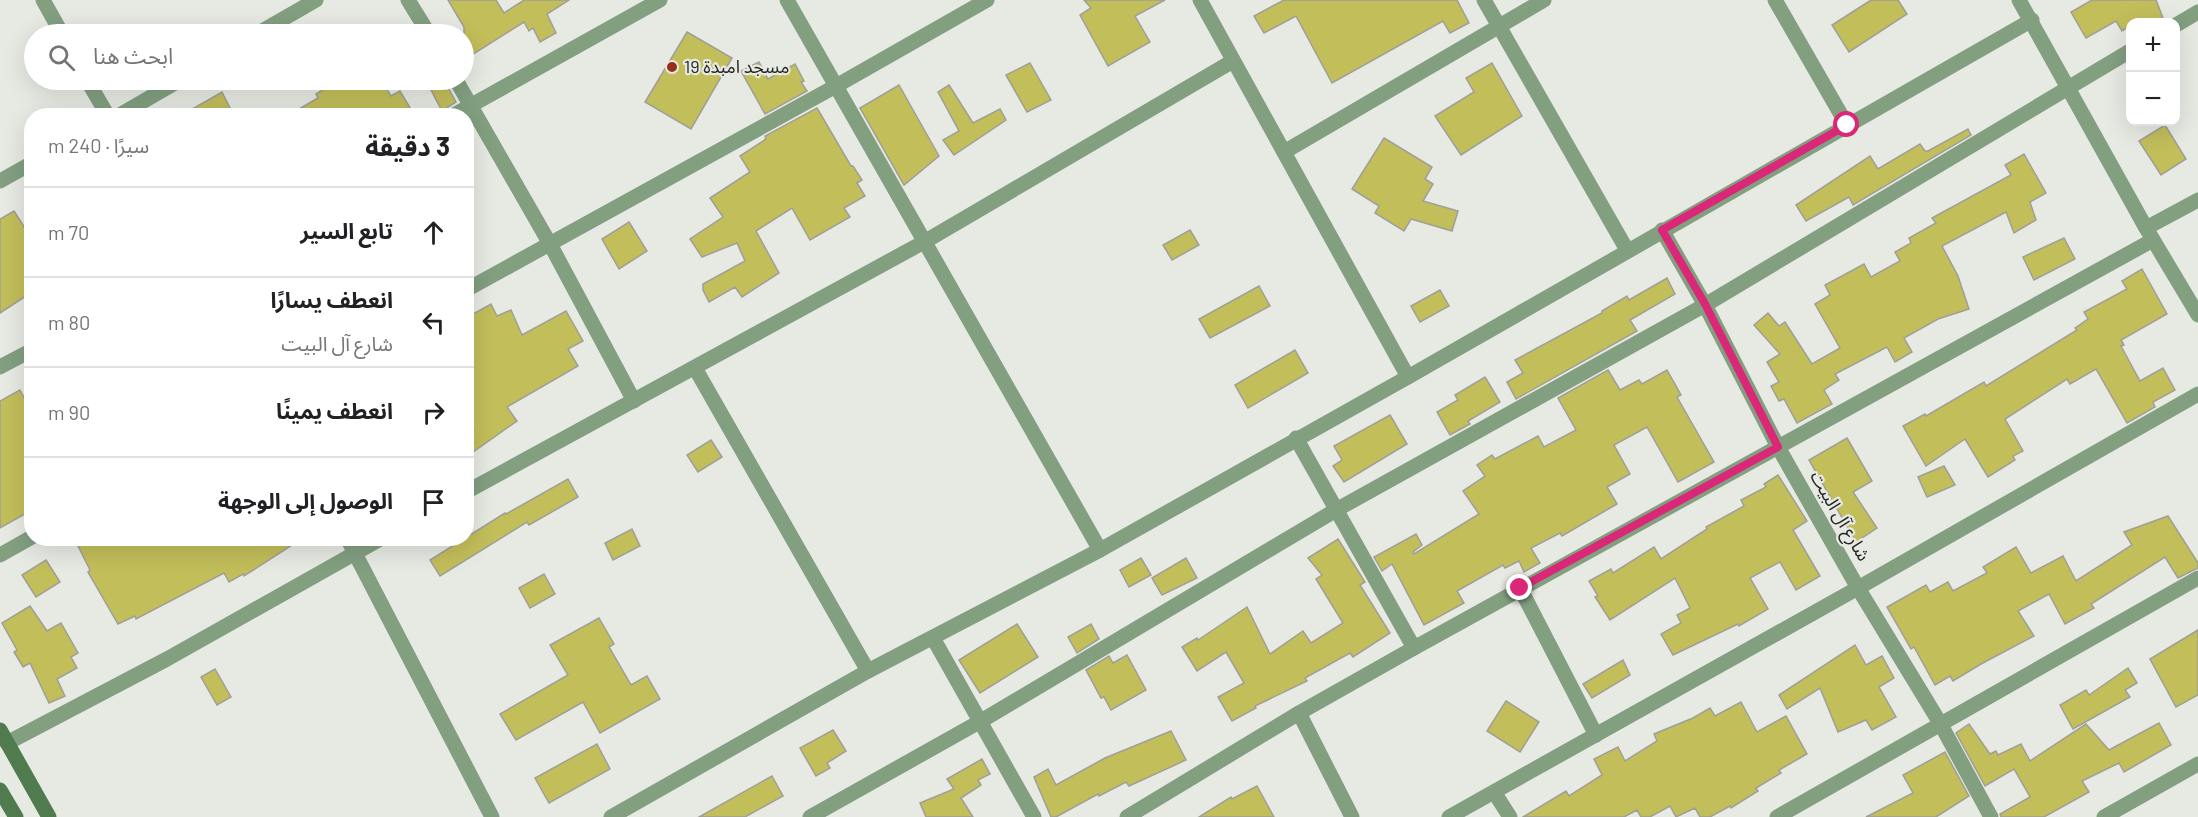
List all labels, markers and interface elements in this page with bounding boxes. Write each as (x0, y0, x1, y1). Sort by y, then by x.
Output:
map controls (2126, 18, 2180, 126)
button: + (2126, 18, 2180, 72)
search box (24, 24, 474, 90)
icon: search (45, 41, 78, 74)
text: ابحث هنا (93, 42, 173, 68)
place label: مسجد امبدة 19 (684, 55, 789, 77)
marker: مسجد امبدة 19 (665, 60, 679, 74)
button: − (2126, 72, 2180, 126)
route start (1833, 111, 1859, 137)
text: 3 دقيقة (365, 130, 450, 161)
text: سيرًا · 240 m (48, 133, 149, 157)
icon: ahead (417, 216, 450, 249)
text: تابع السير (300, 217, 393, 243)
text: 70 m (48, 220, 89, 244)
text: انعطف يسارًا (270, 286, 393, 312)
icon: left (417, 306, 450, 339)
text: 80 m (48, 310, 90, 334)
text: شارع آل البيت (281, 331, 393, 355)
icon: right (417, 396, 450, 429)
text: انعطف يمينًا (276, 397, 393, 423)
text: 90 m (48, 400, 90, 424)
street label: شارع آل البيت (1803, 466, 1876, 567)
icon: arrive (417, 486, 450, 519)
text: الوصول إلى الوجهة (218, 487, 393, 513)
route end (1506, 574, 1532, 600)

